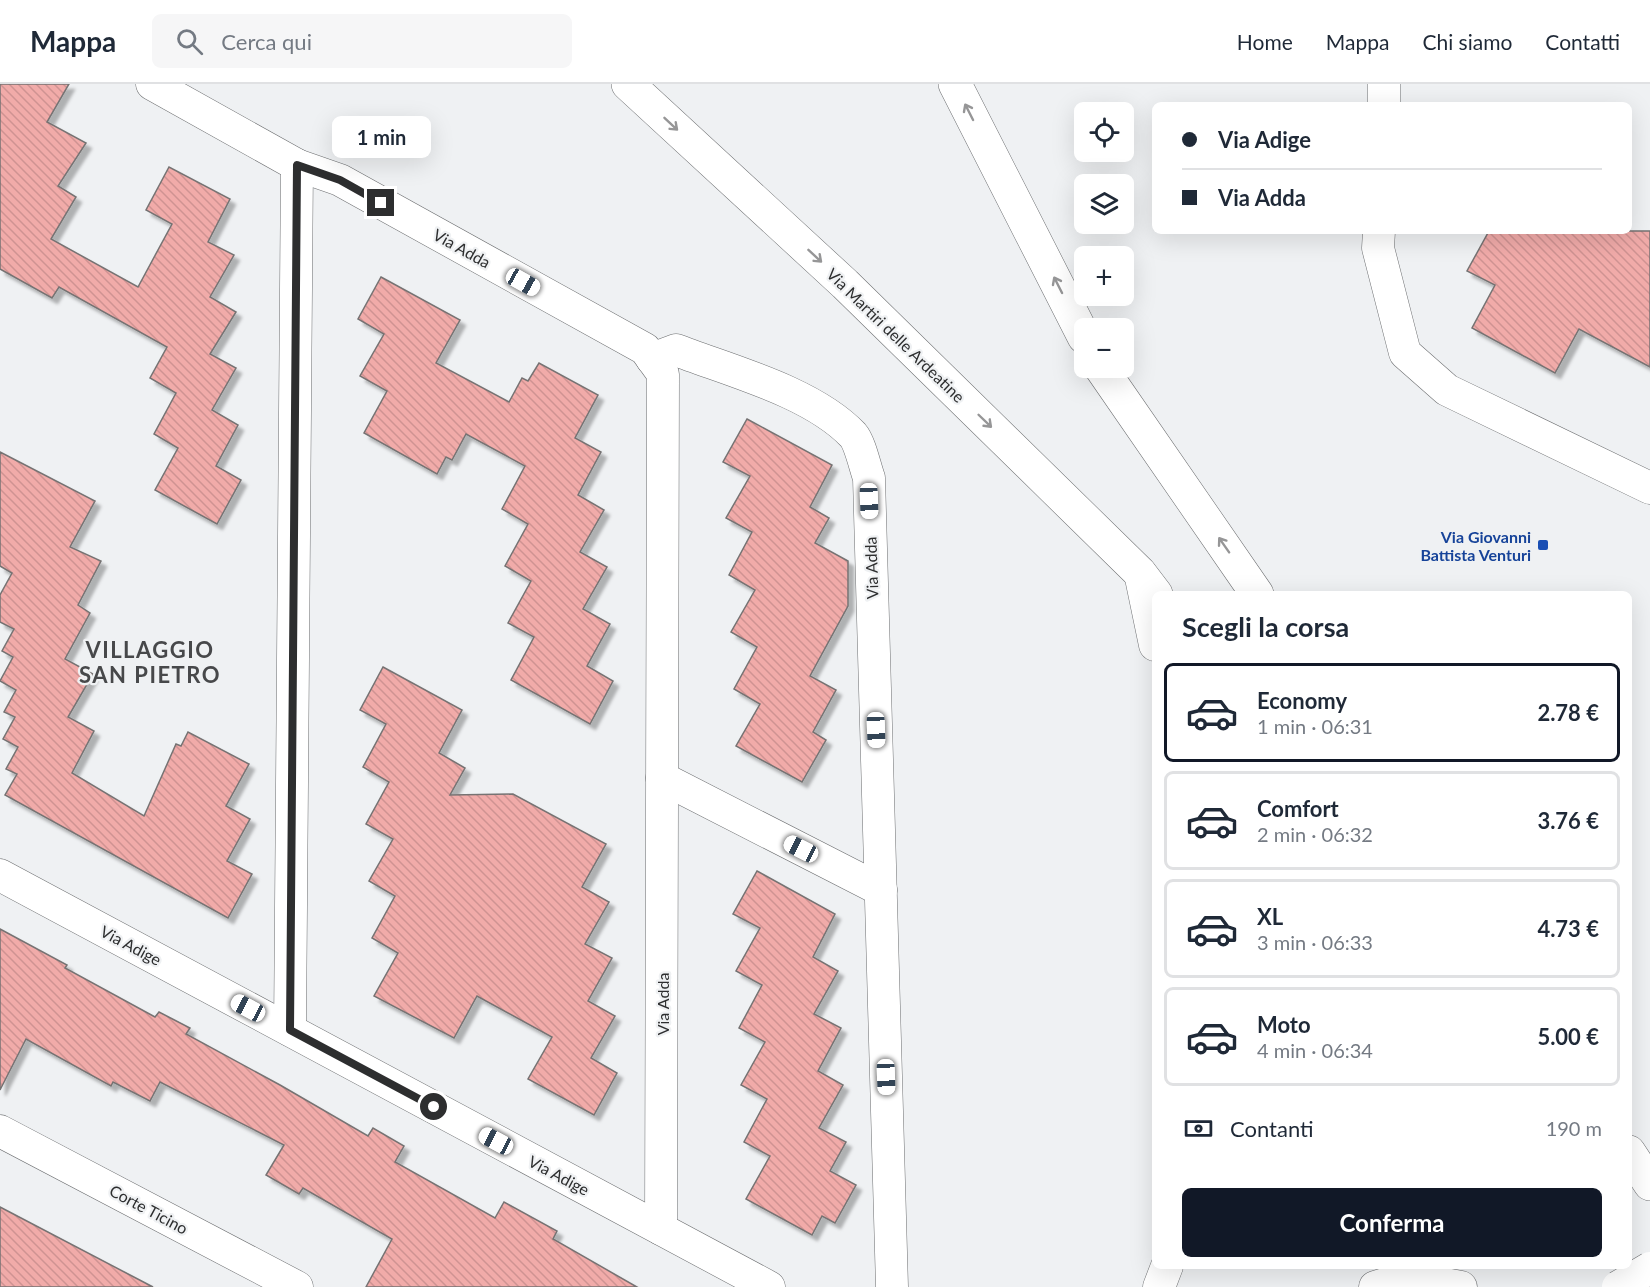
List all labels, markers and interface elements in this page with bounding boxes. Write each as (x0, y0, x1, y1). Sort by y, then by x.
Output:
search box (152, 14, 572, 68)
text: Mappa (30, 24, 116, 58)
icon: search (173, 25, 206, 58)
text: Cerca qui (221, 28, 312, 55)
text: Home (1237, 29, 1293, 54)
text: Mappa (1326, 29, 1389, 54)
text: Chi siamo (1422, 29, 1512, 54)
text: Contatti (1545, 29, 1620, 54)
map controls (1074, 102, 1134, 378)
button: locate (1074, 102, 1134, 162)
one-way arrow (963, 103, 974, 121)
callout: 1 min (332, 116, 430, 158)
one-way arrow (664, 117, 679, 131)
text: 1 min (357, 125, 406, 149)
text: Via Adige (1218, 126, 1311, 153)
button: layers (1074, 174, 1134, 234)
text: Via Adda (1218, 184, 1306, 211)
route end (367, 189, 394, 216)
street label: Via Adda (430, 224, 494, 272)
button: + (1074, 246, 1134, 306)
one-way arrow (807, 249, 822, 263)
street label: Via Martiri delle Ardeatine (823, 264, 969, 406)
car (503, 265, 543, 299)
one-way arrow (1052, 277, 1063, 295)
button: − (1074, 318, 1134, 378)
one-way arrow (977, 414, 992, 428)
car (859, 483, 879, 519)
place label: Via Giovanni Battista Venturi (1420, 527, 1531, 564)
street label: Via Adda (860, 536, 882, 600)
one-way arrow (1218, 538, 1230, 554)
marker: Via Giovanni Battista Venturi (1536, 538, 1550, 552)
text: Scegli la corsa (1182, 610, 1349, 643)
district label: VILLAGGIO SAN PIETRO (79, 636, 221, 688)
icon: car (1185, 686, 1239, 740)
text: Economy (1257, 687, 1347, 714)
text: 2.78 € (1537, 699, 1599, 726)
car (866, 712, 886, 748)
text: 1 min · 06:31 (1257, 714, 1373, 738)
icon: car (1185, 794, 1239, 848)
text: Comfort (1257, 795, 1339, 822)
text: 3.76 € (1537, 807, 1599, 834)
text: 2 min · 06:32 (1257, 822, 1373, 846)
car (781, 833, 821, 865)
icon: car (1185, 902, 1239, 956)
text: XL (1257, 903, 1283, 930)
text: 4.73 € (1537, 915, 1599, 942)
street label: Via Adige (97, 921, 165, 969)
text: 3 min · 06:33 (1257, 930, 1373, 954)
street label: Via Adda (653, 973, 672, 1035)
car (228, 992, 268, 1024)
icon: car (1185, 1010, 1239, 1064)
text: Moto (1257, 1011, 1311, 1038)
text: 5.00 € (1537, 1023, 1599, 1050)
text: 4 min · 06:34 (1257, 1038, 1373, 1062)
car (876, 1059, 896, 1095)
route start (420, 1093, 447, 1120)
icon: cash (1182, 1112, 1215, 1145)
text: Contanti (1230, 1115, 1314, 1142)
text: 190 m (1546, 1116, 1602, 1140)
car (476, 1125, 516, 1157)
street label: Via Adige (525, 1151, 593, 1199)
street label: Corte Ticino (107, 1180, 191, 1238)
button: Conferma (1182, 1188, 1602, 1257)

